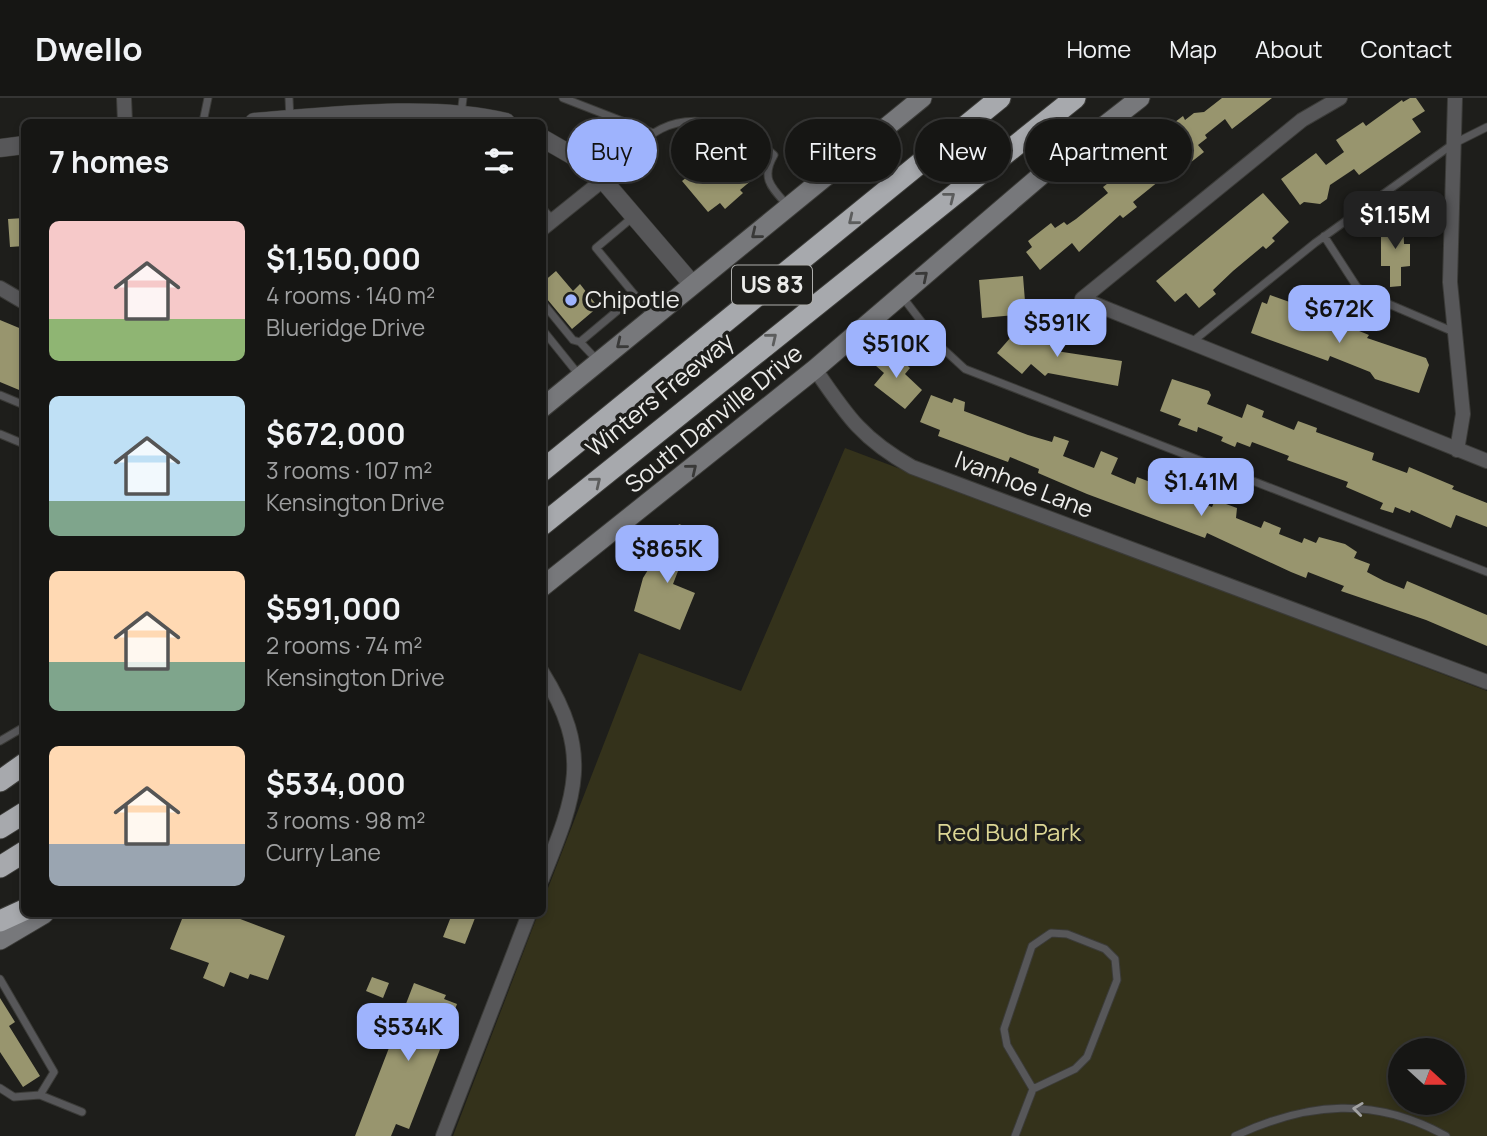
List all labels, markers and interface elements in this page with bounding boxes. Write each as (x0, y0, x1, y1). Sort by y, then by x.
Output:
text: Dwello (35, 26, 143, 71)
text: Home (1066, 32, 1131, 65)
text: Map (1169, 32, 1217, 65)
text: About (1255, 32, 1323, 65)
text: Contact (1361, 32, 1452, 65)
chip: Buy (567, 119, 657, 182)
chip: Rent (671, 119, 771, 182)
chip: Filters (785, 119, 901, 182)
chip: New (915, 119, 1011, 182)
chip: Apartment (1025, 119, 1192, 182)
text: 7 homes (49, 141, 169, 182)
icon: filters (480, 142, 518, 180)
one-way arrow (942, 192, 955, 205)
pin: $1.15M (1338, 192, 1452, 251)
text: $1.15M (1359, 198, 1431, 230)
one-way arrow (849, 211, 861, 224)
one-way arrow (751, 226, 763, 239)
text: $1,150,000 (266, 238, 421, 279)
icon: home (105, 249, 189, 333)
road number: US 83 (732, 266, 812, 304)
one-way arrow (915, 272, 928, 284)
text: 4 rooms · 140 m² (266, 279, 435, 311)
place label: Chipotle (585, 282, 680, 315)
pin: $672K (1290, 286, 1388, 345)
marker: Chipotle (563, 292, 579, 308)
text: $672K (1304, 292, 1374, 324)
pin: $591K (1008, 300, 1106, 359)
text: $591K (1023, 306, 1091, 338)
text: Blueridge Drive (266, 311, 425, 343)
pin: $510K (847, 320, 945, 380)
street label: Winters Freeway (578, 324, 740, 464)
text: $510K (862, 327, 930, 359)
one-way arrow (765, 334, 777, 347)
street label: South Danville Drive (617, 336, 809, 500)
one-way arrow (617, 336, 630, 348)
text: $672,000 (266, 413, 406, 454)
icon: home (105, 424, 189, 508)
street label: Ivanhoe Lane (951, 442, 1098, 525)
text: 3 rooms · 107 m² (266, 454, 432, 486)
pin: $1.41M (1144, 458, 1258, 518)
one-way arrow (684, 465, 697, 477)
text: $1.41M (1164, 465, 1238, 497)
one-way arrow (588, 477, 600, 490)
text: Kensington Drive (266, 486, 445, 518)
pin: $865K (618, 526, 716, 585)
text: $865K (631, 532, 703, 564)
text: $591,000 (266, 588, 401, 629)
icon: home (105, 599, 189, 683)
text: 2 rooms · 74 m² (266, 629, 422, 661)
text: Kensington Drive (266, 661, 445, 693)
text: $534,000 (266, 763, 406, 804)
icon: home (105, 774, 189, 858)
text: 3 rooms · 98 m² (266, 804, 426, 836)
park label: Red Bud Park (937, 815, 1082, 848)
text: Curry Lane (266, 836, 381, 868)
pin: $534K (359, 1004, 457, 1063)
text: $534K (373, 1010, 443, 1042)
north arrow (1388, 1038, 1465, 1115)
map controls (1388, 1038, 1465, 1115)
one-way arrow (1352, 1101, 1364, 1116)

